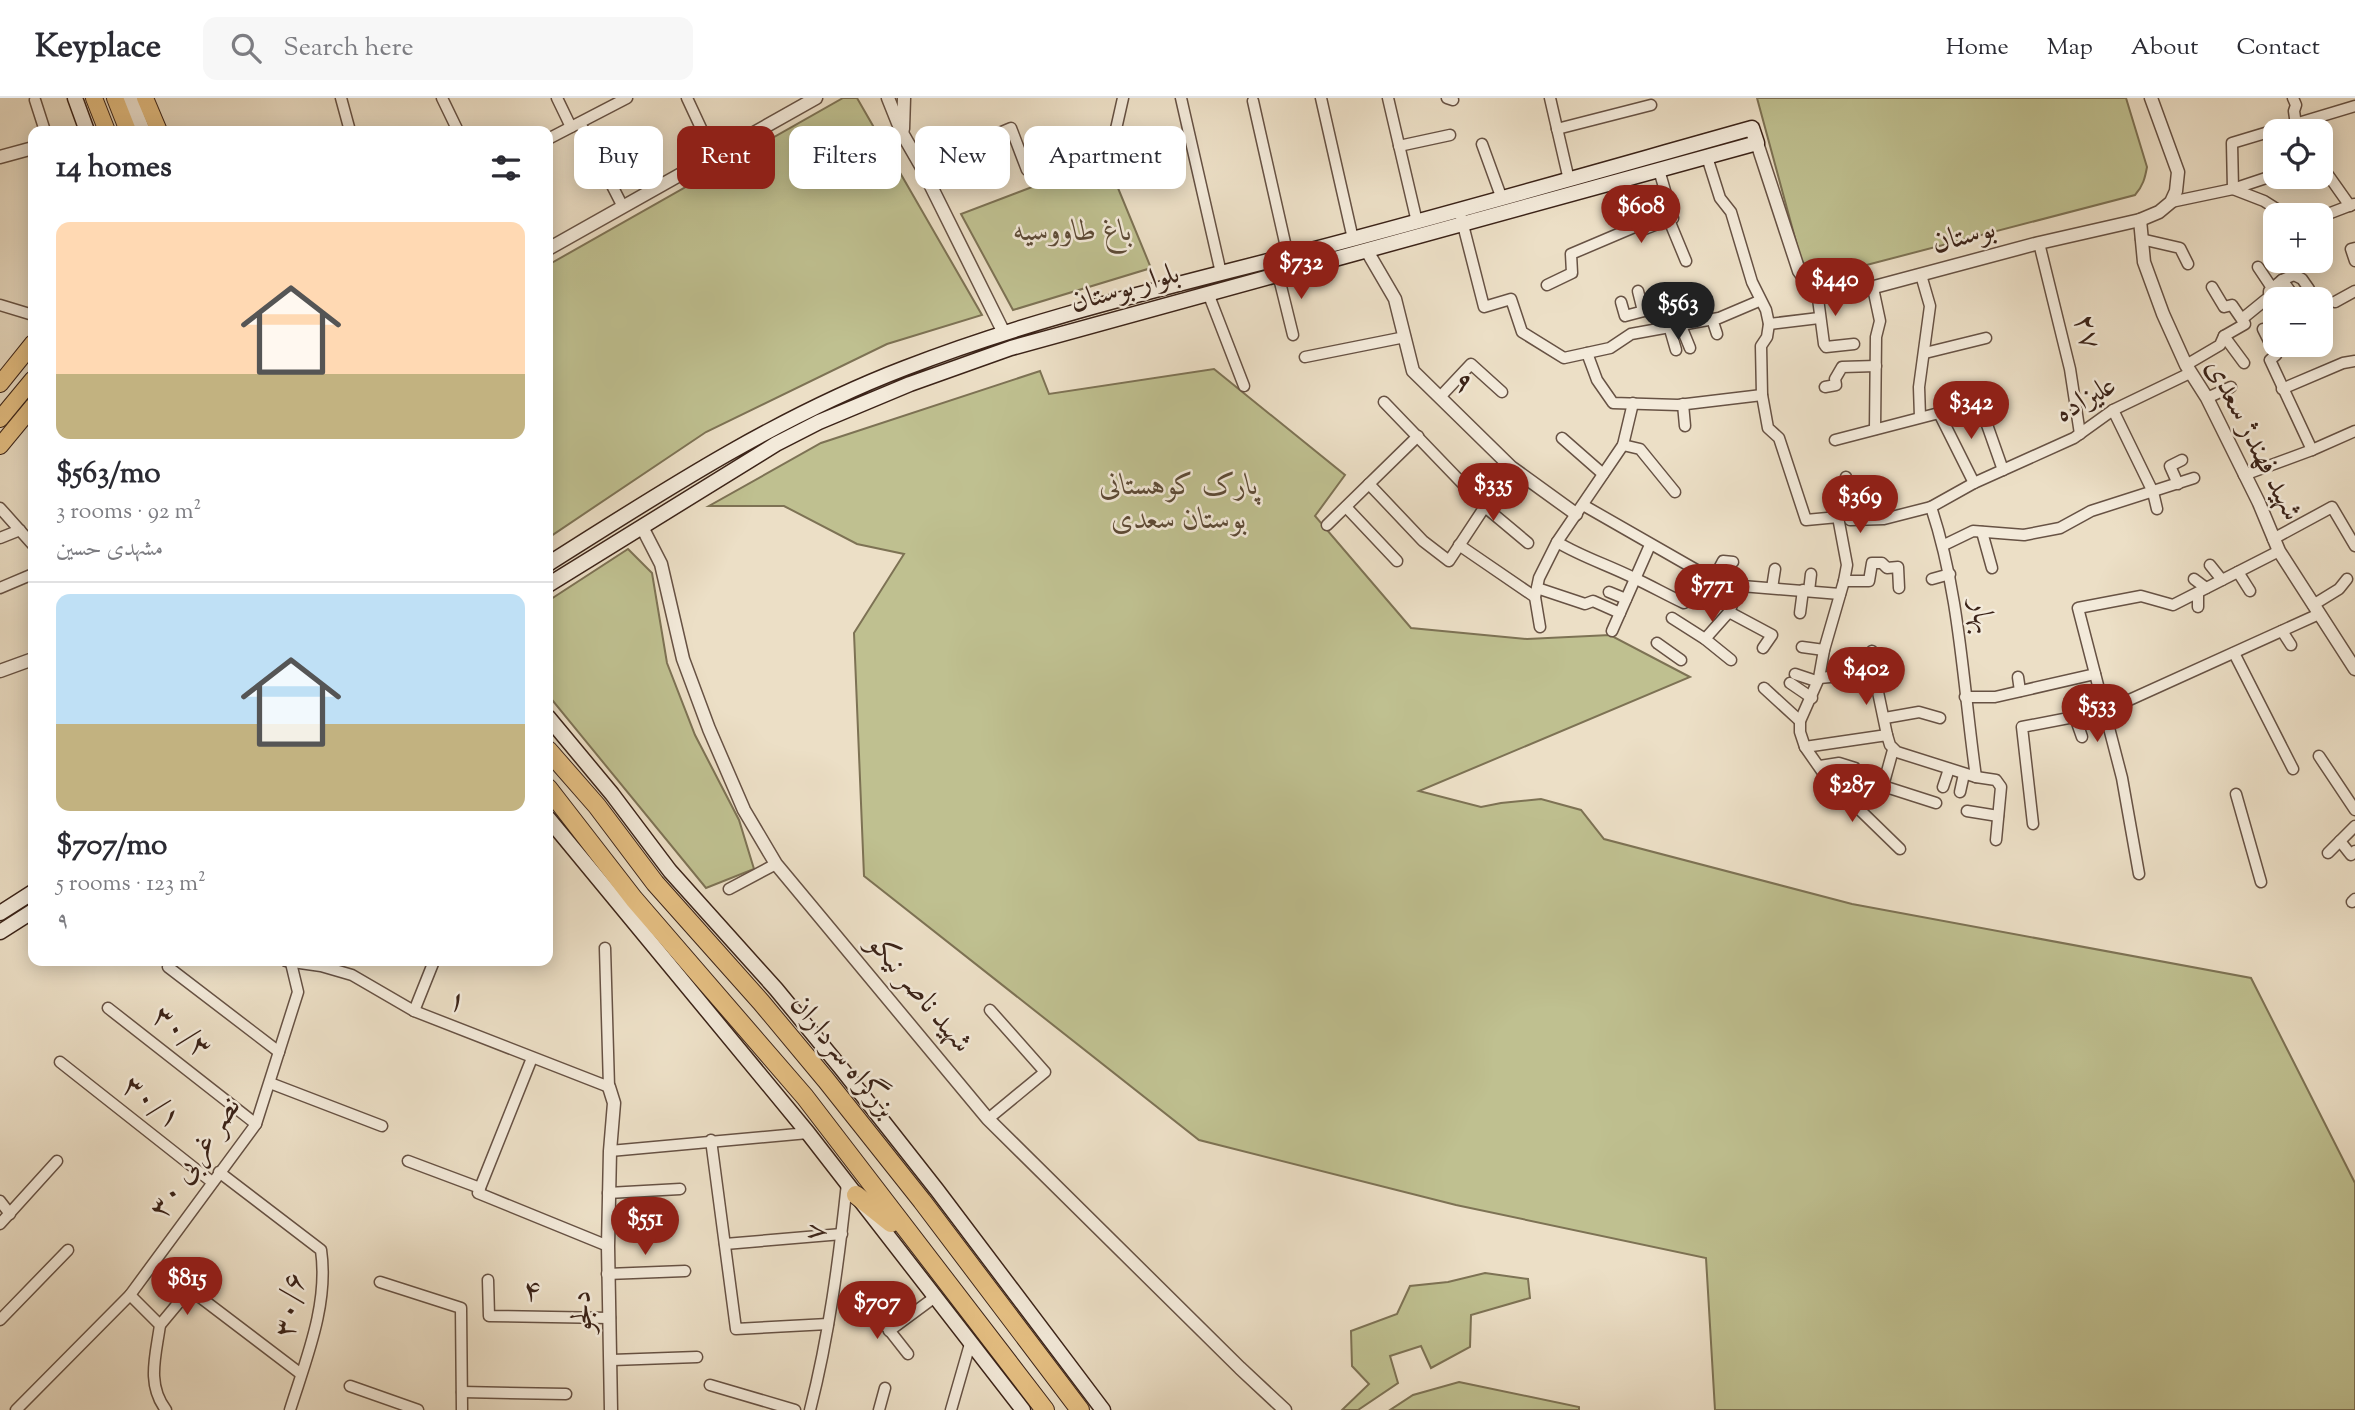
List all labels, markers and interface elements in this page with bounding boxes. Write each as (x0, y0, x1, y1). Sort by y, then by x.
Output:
search box (203, 17, 693, 80)
text: Keyplace (35, 24, 161, 72)
icon: search (227, 29, 265, 67)
text: Search here (283, 30, 414, 67)
text: Home (1946, 31, 2009, 65)
text: Map (2047, 31, 2093, 65)
text: About (2131, 31, 2198, 65)
text: Contact (2236, 31, 2320, 65)
map controls (2263, 119, 2333, 357)
button: locate (2263, 119, 2333, 189)
chip: Buy (574, 126, 663, 189)
chip: Rent (677, 126, 775, 189)
chip: Filters (789, 126, 901, 189)
chip: New (915, 126, 1010, 189)
chip: Apartment (1024, 126, 1186, 189)
text: 14 homes (56, 147, 172, 190)
icon: filters (487, 149, 525, 187)
pin: $608 (1600, 186, 1682, 245)
text: $608 (1617, 191, 1665, 224)
button: + (2263, 203, 2333, 273)
street label: بوستان (1927, 208, 2001, 266)
park label: باغ طاووسیه (1014, 211, 1133, 255)
pin: $732 (1260, 242, 1342, 301)
text: $732 (1279, 247, 1323, 280)
street label: بلوار بوستان (1065, 253, 1185, 325)
pin: $440 (1794, 258, 1876, 318)
text: $440 (1811, 264, 1859, 297)
icon: home (228, 267, 354, 393)
pin: $563 (1637, 282, 1719, 342)
button: − (2263, 287, 2333, 357)
text: $563 (1658, 288, 1698, 321)
street label: ۲۷ (2061, 310, 2111, 354)
street label: شهید فهندژ سعدی (2194, 351, 2312, 529)
street label: ۹ (1442, 362, 1484, 404)
street label: علیزاده (2047, 365, 2125, 435)
pin: $342 (1930, 382, 2012, 441)
text: $342 (1949, 387, 1993, 420)
text: $563/mo (56, 453, 161, 496)
pin: $335 (1452, 464, 1534, 523)
park label: پارک کوهستانی بوستان سعدی (1099, 465, 1261, 542)
text: $335 (1474, 469, 1512, 502)
pin: $369 (1819, 476, 1901, 535)
text: $369 (1838, 481, 1882, 514)
text: 3 rooms · 92 m² (56, 496, 201, 529)
text: مشهدی حسین (56, 533, 163, 566)
pin: $771 (1671, 564, 1753, 624)
text: $771 (1690, 570, 1734, 603)
street label: بهار (1957, 594, 2004, 637)
icon: home (228, 639, 354, 765)
pin: $402 (1825, 648, 1907, 707)
text: $402 (1843, 653, 1889, 686)
pin: $533 (2056, 684, 2138, 744)
text: $533 (2078, 690, 2116, 723)
pin: $287 (1811, 764, 1893, 824)
text: $287 (1829, 770, 1875, 803)
text: $707/mo (56, 825, 168, 868)
text: 5 rooms · 123 m² (56, 868, 206, 901)
text: ۹ (56, 905, 69, 938)
street label: شهید ناصر نیکو (854, 922, 982, 1063)
street label: ۱ (441, 979, 473, 1025)
street label: بزرگراه سرداران (778, 985, 906, 1129)
street label: ۳۰/۳ (142, 996, 220, 1070)
street label: ۳۰/۱ (112, 1066, 190, 1140)
street label: نصر غربی ۳۰ (139, 1089, 253, 1227)
pin: $551 (604, 1198, 686, 1257)
text: $551 (627, 1203, 663, 1236)
street label: ۷ (795, 1221, 839, 1243)
pin: $815 (146, 1258, 228, 1317)
text: $815 (167, 1263, 207, 1296)
street label: ۳۰/۶ (264, 1269, 318, 1341)
street label: ۴ (523, 1270, 541, 1314)
pin: $707 (836, 1282, 918, 1341)
text: $707 (853, 1287, 901, 1320)
street label: دلجو (560, 1290, 606, 1337)

